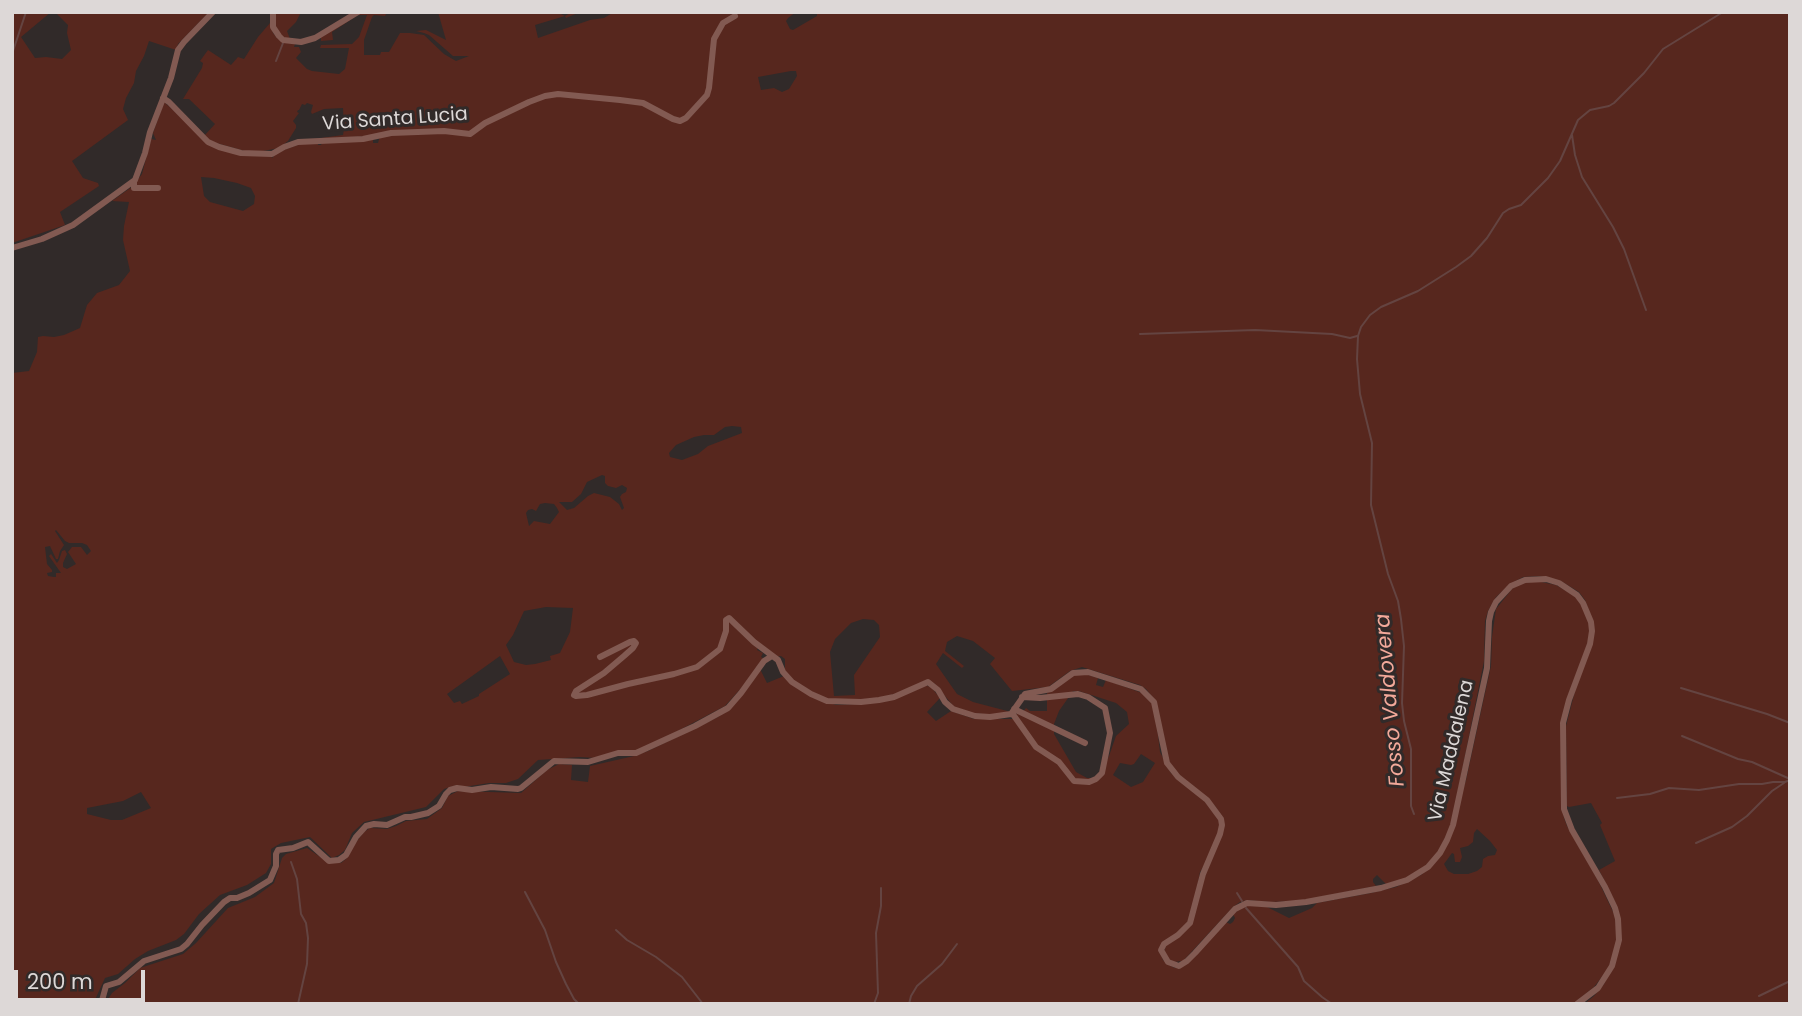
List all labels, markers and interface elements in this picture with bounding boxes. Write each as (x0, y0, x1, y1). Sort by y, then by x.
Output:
street label: Via Santa Lucia (321, 104, 469, 136)
water label: Fosso Valdovera (1371, 612, 1411, 788)
street label: Via Maddalena (1425, 678, 1479, 824)
scale bar (18, 956, 149, 1000)
text: 200 m (27, 967, 93, 996)

